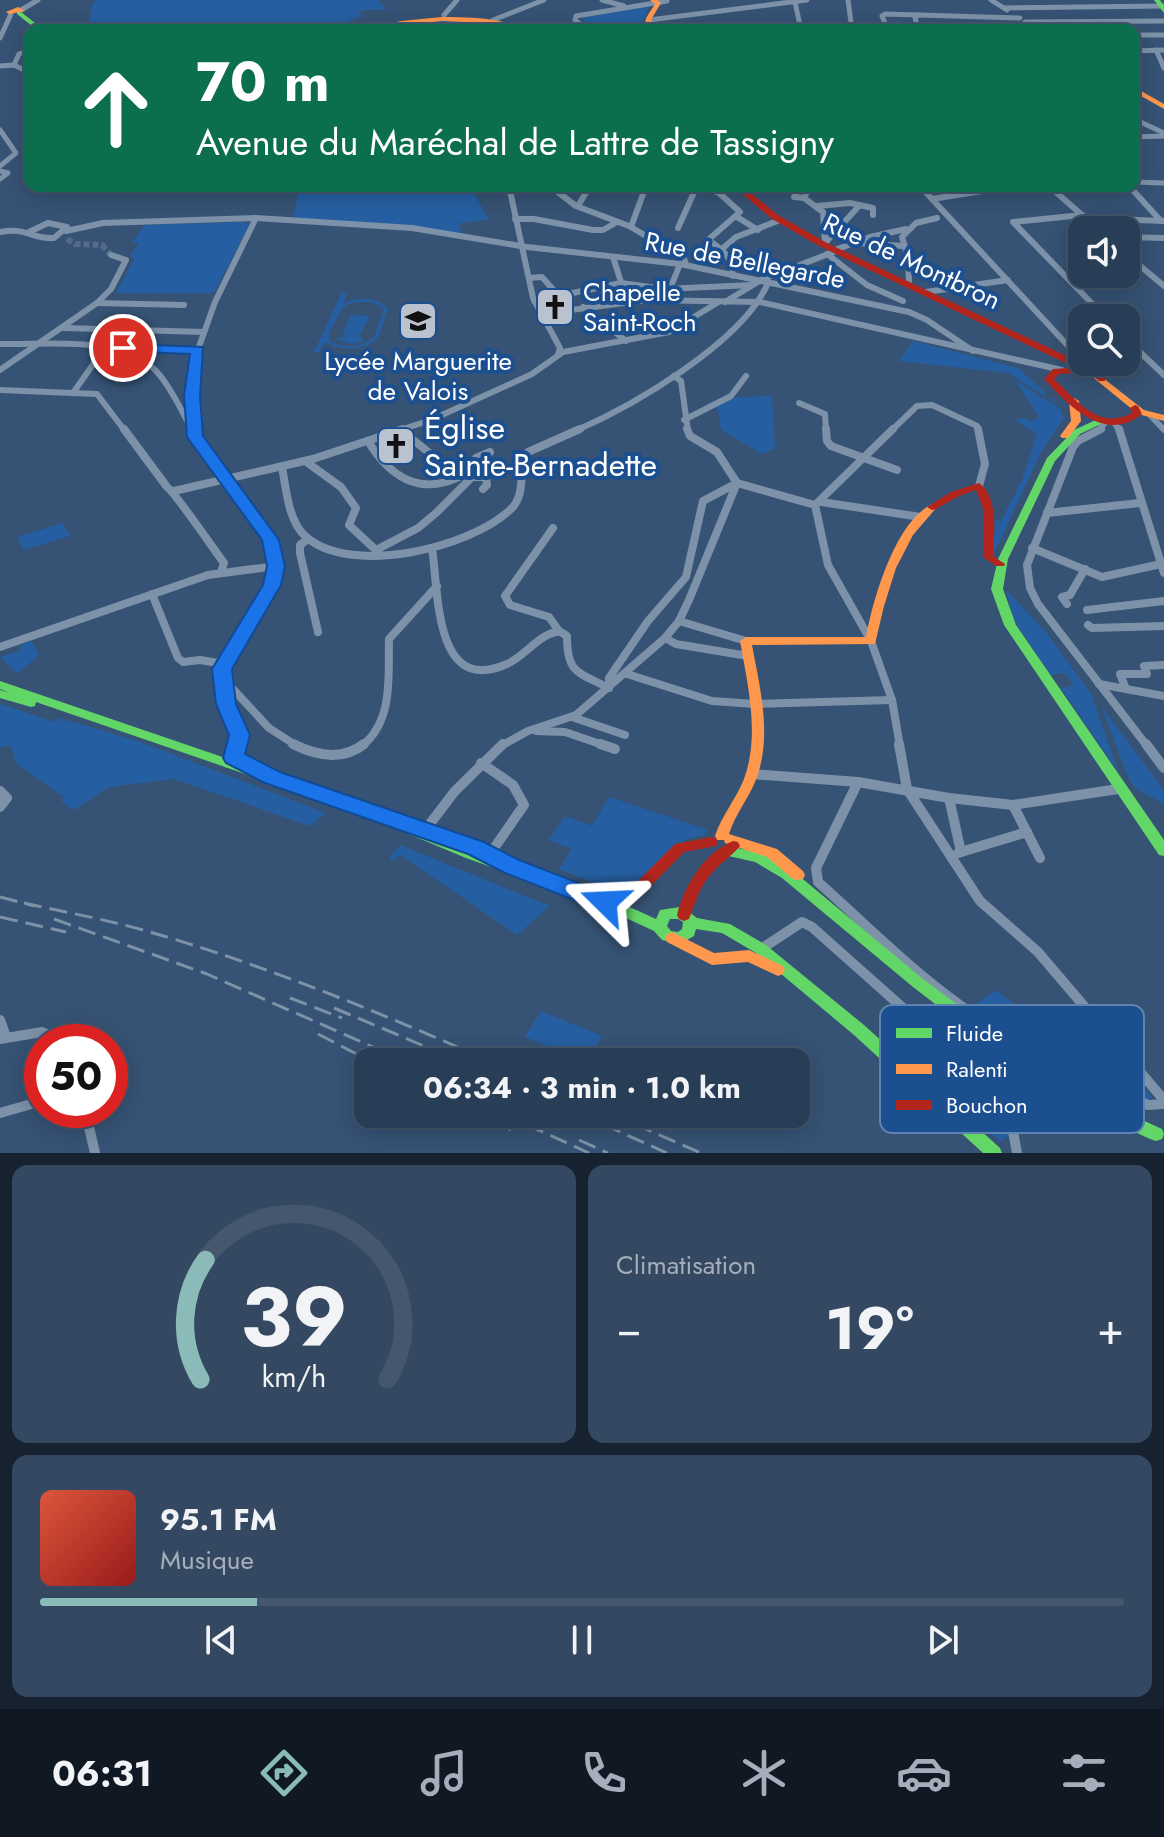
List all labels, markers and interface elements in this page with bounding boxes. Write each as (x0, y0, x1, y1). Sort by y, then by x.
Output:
text: 70 m (196, 41, 330, 122)
icon: ahead (64, 56, 168, 160)
text: Avenue du Maréchal de Lattre de Tassigny (196, 116, 834, 168)
street label: Rue de Montbron (817, 203, 1007, 319)
map controls (1068, 216, 1140, 376)
button: sound (1068, 216, 1140, 288)
street label: Rue de Bellegarde (642, 222, 848, 298)
place label: Chapelle Saint-Roch (583, 273, 697, 341)
church icon: Chapelle Saint-Roch (534, 286, 576, 328)
school or university icon: Lycée Marguerite de Valois (397, 300, 439, 342)
button: search (1068, 304, 1140, 376)
pin (89, 314, 157, 382)
icon: arrive (101, 326, 145, 370)
place label: Lycée Marguerite de Valois (324, 342, 512, 410)
place label: Église Sainte-Bernadette (424, 405, 657, 488)
church icon: Église Sainte-Bernadette (375, 425, 417, 467)
position arrow (563, 860, 647, 944)
legend (880, 1005, 1144, 1133)
text: Fluide (946, 1017, 1003, 1049)
speed limit sign: 50 (24, 1024, 128, 1128)
text: Ralenti (946, 1053, 1008, 1085)
text: 06:34 · 3 min · 1.0 km (423, 1066, 741, 1109)
text: Bouchon (946, 1089, 1027, 1121)
text: Climatisation (616, 1246, 756, 1284)
text: 39 (240, 1257, 348, 1377)
text: 19° (825, 1285, 914, 1372)
text: − (616, 1297, 642, 1361)
text: + (1097, 1297, 1124, 1361)
text: km/h (262, 1356, 326, 1398)
text: 95.1 FM (160, 1498, 277, 1541)
text: Musique (160, 1541, 254, 1579)
icon: previous (199, 1618, 243, 1662)
icon: pause (560, 1618, 604, 1662)
icon: next (921, 1618, 965, 1662)
icon: directions (256, 1745, 312, 1801)
icon: music (416, 1745, 472, 1801)
icon: phone (576, 1745, 632, 1801)
icon: climate (736, 1745, 792, 1801)
icon: car (896, 1745, 952, 1801)
icon: filters (1056, 1745, 1112, 1801)
text: 06:31 (52, 1747, 152, 1799)

